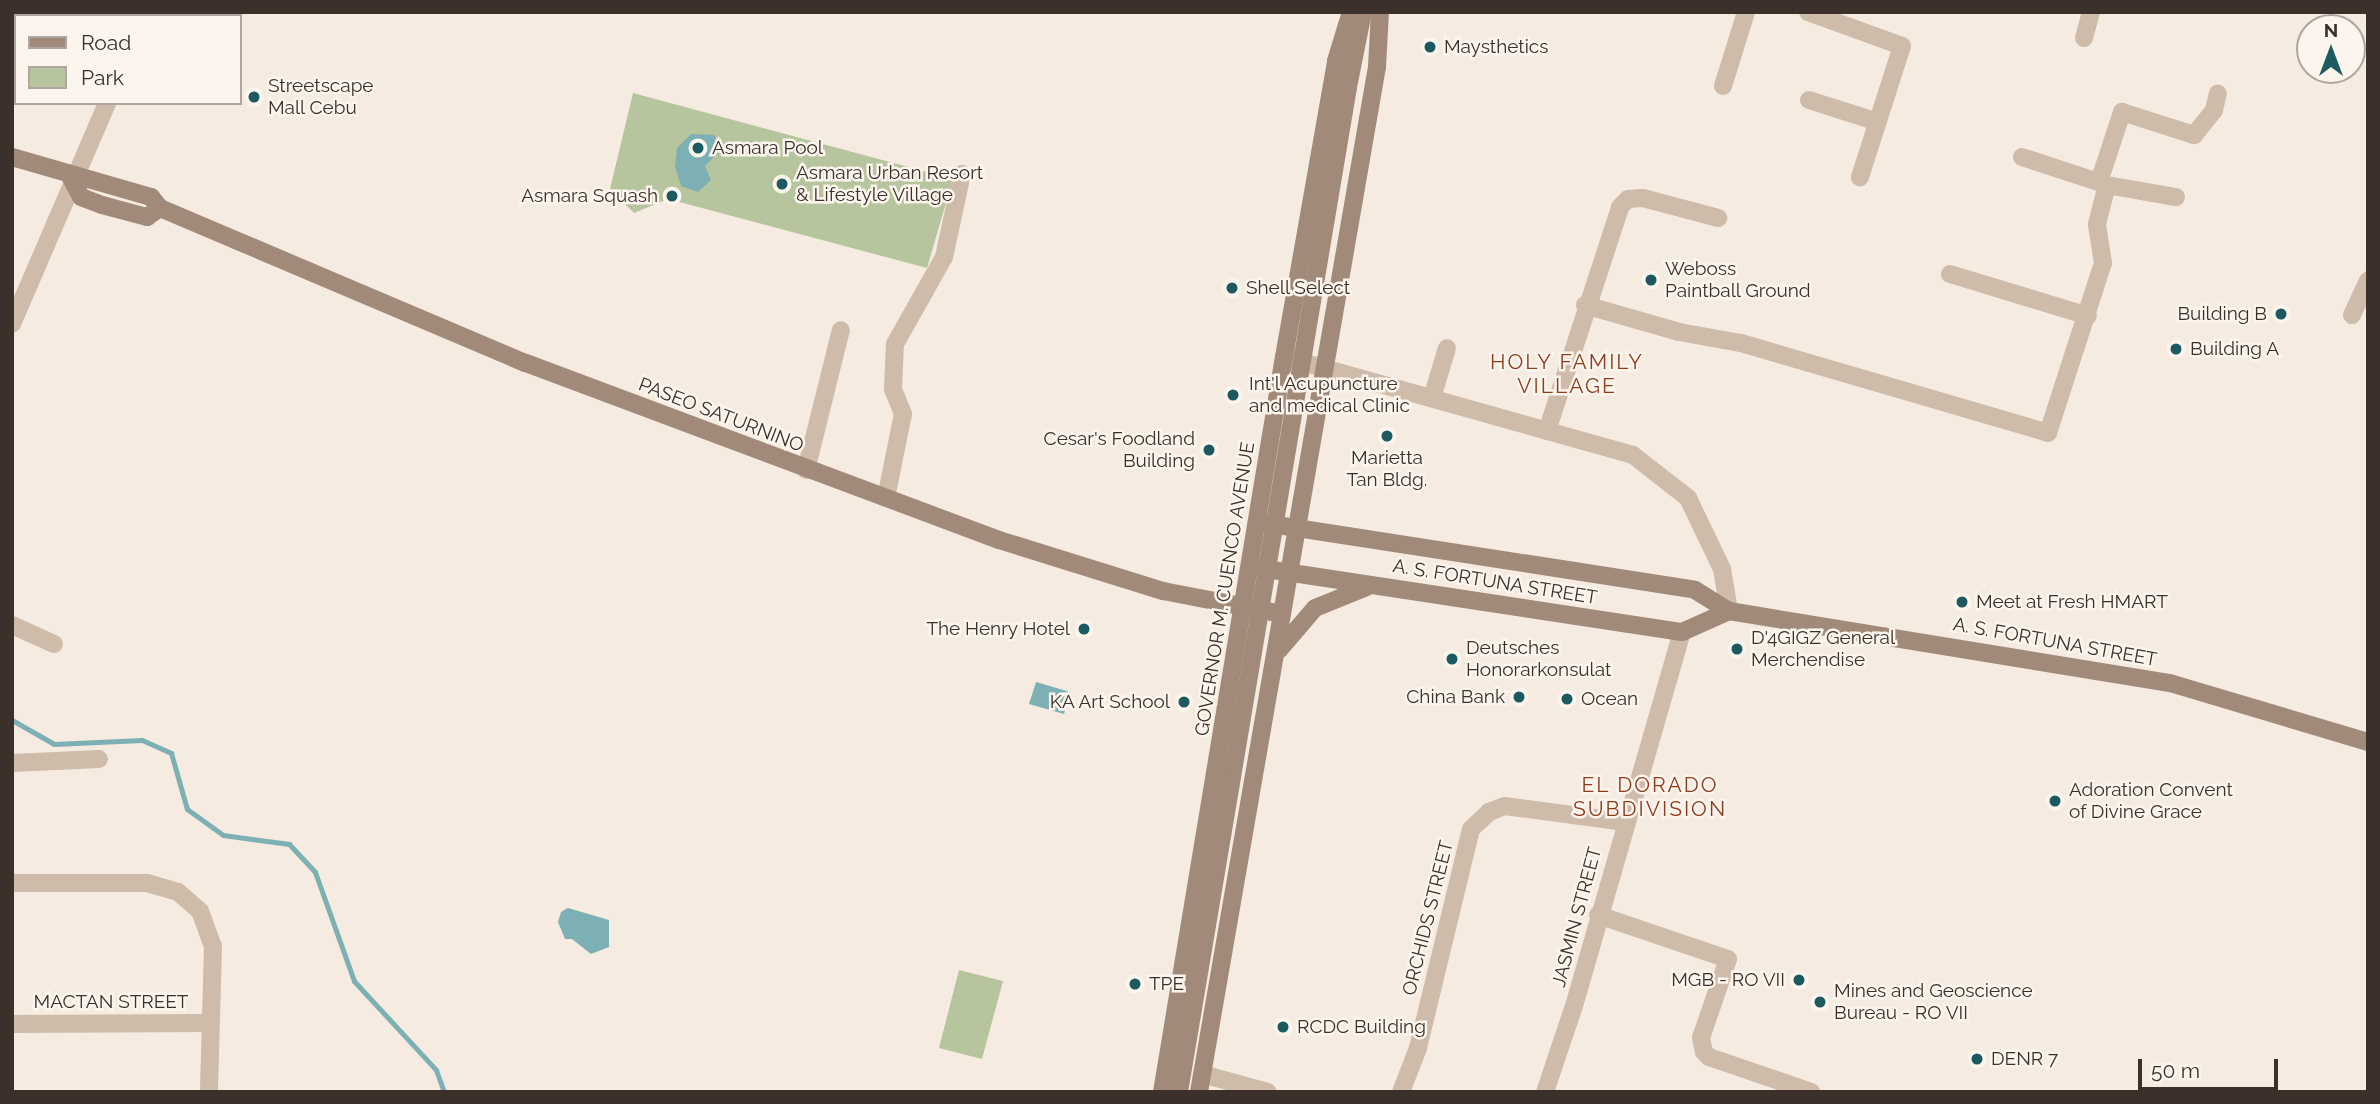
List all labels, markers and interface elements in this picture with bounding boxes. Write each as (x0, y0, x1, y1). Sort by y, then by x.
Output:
legend (14, 14, 242, 105)
north arrow (2296, 14, 2366, 84)
text: N (2324, 19, 2338, 41)
text: Road (81, 30, 131, 55)
place label: Maysthetics (1444, 36, 1548, 58)
marker: Maysthetics (1422, 39, 1438, 55)
text: Park (81, 65, 124, 90)
place label: Streetscape Mall Cebu (268, 75, 374, 119)
marker: Streetscape Mall Cebu (246, 89, 262, 105)
place label: Asmara Pool (712, 137, 823, 159)
marker: Asmara Pool (690, 140, 706, 156)
place label: Asmara Urban Resort & Lifestyle Village (796, 162, 983, 206)
marker: Asmara Urban Resort & Lifestyle Village (774, 176, 790, 192)
place label: Asmara Squash (521, 185, 658, 207)
marker: Asmara Squash (664, 188, 680, 204)
place label: Weboss Paintball Ground (1665, 258, 1811, 302)
marker: Weboss Paintball Ground (1643, 272, 1659, 288)
place label: Shell Select (1246, 277, 1351, 299)
marker: Shell Select (1224, 280, 1240, 296)
place label: Building B (2177, 303, 2267, 325)
marker: Building B (2273, 306, 2289, 322)
place label: Building A (2190, 338, 2280, 360)
marker: Building A (2168, 341, 2184, 357)
district label: HOLY FAMILY VILLAGE (1491, 349, 1643, 399)
street label: PASEO SATURNINO (635, 373, 807, 457)
place label: Int'l Acupuncture and medical Clinic (1249, 373, 1410, 417)
marker: Int'l Acupuncture and medical Clinic (1223, 385, 1243, 405)
place label: Cesar's Foodland Building (1044, 428, 1195, 472)
marker: Marietta Tan Bldg. (1379, 428, 1395, 444)
street label: GOVERNOR M. CUENCO AVENUE (1190, 440, 1260, 738)
marker: Cesar's Foodland Building (1201, 442, 1217, 458)
place label: Marietta Tan Bldg. (1347, 447, 1427, 491)
street label: A. S. FORTUNA STREET (1391, 555, 1599, 609)
place label: Meet at Fresh HMART (1976, 591, 2168, 613)
marker: Meet at Fresh HMART (1954, 594, 1970, 610)
street label: A. S. FORTUNA STREET (1951, 613, 2159, 671)
place label: The Henry Hotel (926, 618, 1070, 640)
marker: The Henry Hotel (1076, 621, 1092, 637)
place label: D'4GIGZ General Merchendise (1751, 627, 1895, 671)
place label: Deutsches Honorarkonsulat (1466, 637, 1611, 681)
marker: D'4GIGZ General Merchendise (1729, 641, 1745, 657)
marker: Deutsches Honorarkonsulat (1444, 651, 1460, 667)
place label: China Bank (1406, 686, 1505, 708)
place label: Ocean (1581, 688, 1638, 710)
marker: China Bank (1511, 689, 1527, 705)
place label: KA Art School (1049, 691, 1170, 713)
marker: Ocean (1559, 691, 1575, 707)
marker: KA Art School (1176, 694, 1192, 710)
district label: EL DORADO SUBDIVISION (1574, 772, 1726, 822)
place label: Adoration Convent of Divine Grace (2069, 779, 2233, 823)
marker: Adoration Convent of Divine Grace (2047, 793, 2063, 809)
street label: ORCHIDS STREET (1398, 838, 1458, 998)
street label: JASMIN STREET (1547, 844, 1607, 990)
place label: MGB - RO VII (1671, 969, 1785, 991)
marker: MGB - RO VII (1791, 972, 1807, 988)
place label: TPE (1149, 973, 1184, 995)
marker: TPE (1127, 976, 1143, 992)
place label: Mines and Geoscience Bureau - RO VII (1834, 980, 2033, 1024)
street label: MACTAN STREET (34, 991, 188, 1013)
marker: Mines and Geoscience Bureau - RO VII (1812, 994, 1828, 1010)
place label: RCDC Building (1297, 1016, 1426, 1038)
marker: RCDC Building (1275, 1019, 1291, 1035)
scale bar (2142, 1044, 2282, 1088)
place label: DENR 7 (1991, 1048, 2058, 1070)
marker: DENR 7 (1969, 1051, 1985, 1067)
text: 50 m (2151, 1058, 2200, 1083)

